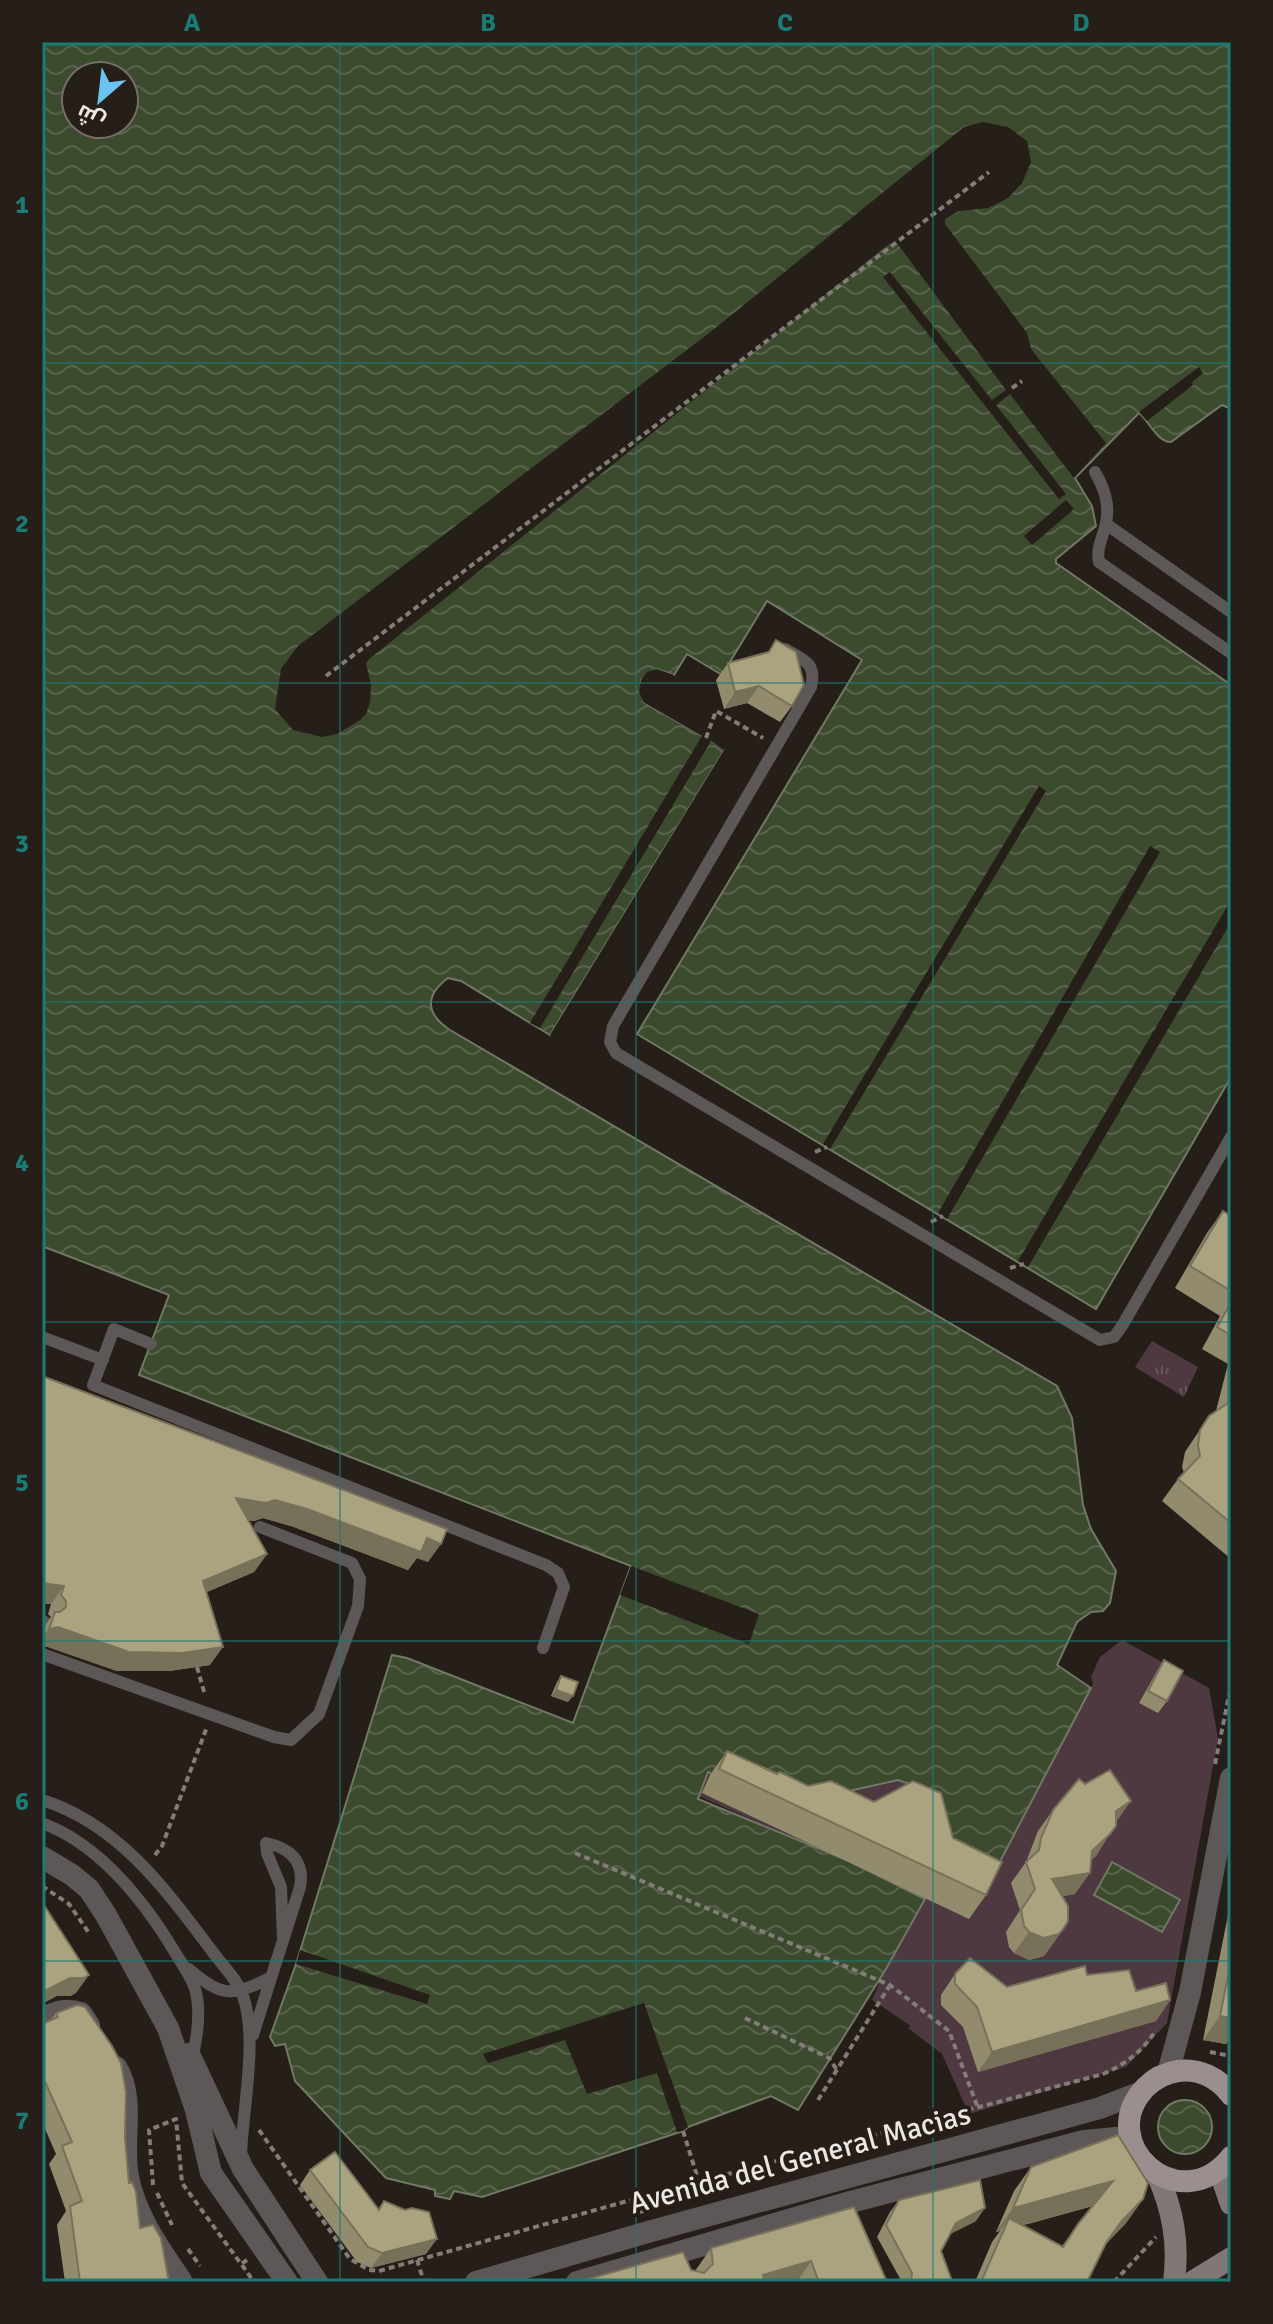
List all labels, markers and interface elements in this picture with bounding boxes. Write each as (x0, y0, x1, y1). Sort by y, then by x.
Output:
text: A (184, 7, 201, 39)
text: B (480, 7, 496, 39)
text: C (777, 7, 793, 39)
text: D (1072, 7, 1090, 39)
north arrow (60, 60, 140, 140)
text: ش (72, 99, 110, 136)
text: 1 (15, 189, 29, 221)
text: 2 (15, 508, 29, 540)
text: 3 (15, 828, 29, 860)
text: 4 (15, 1147, 29, 1179)
text: 5 (15, 1467, 29, 1499)
text: 6 (15, 1786, 29, 1818)
street label: Avenida del General Macias (625, 2096, 975, 2222)
text: 7 (15, 2105, 29, 2137)

